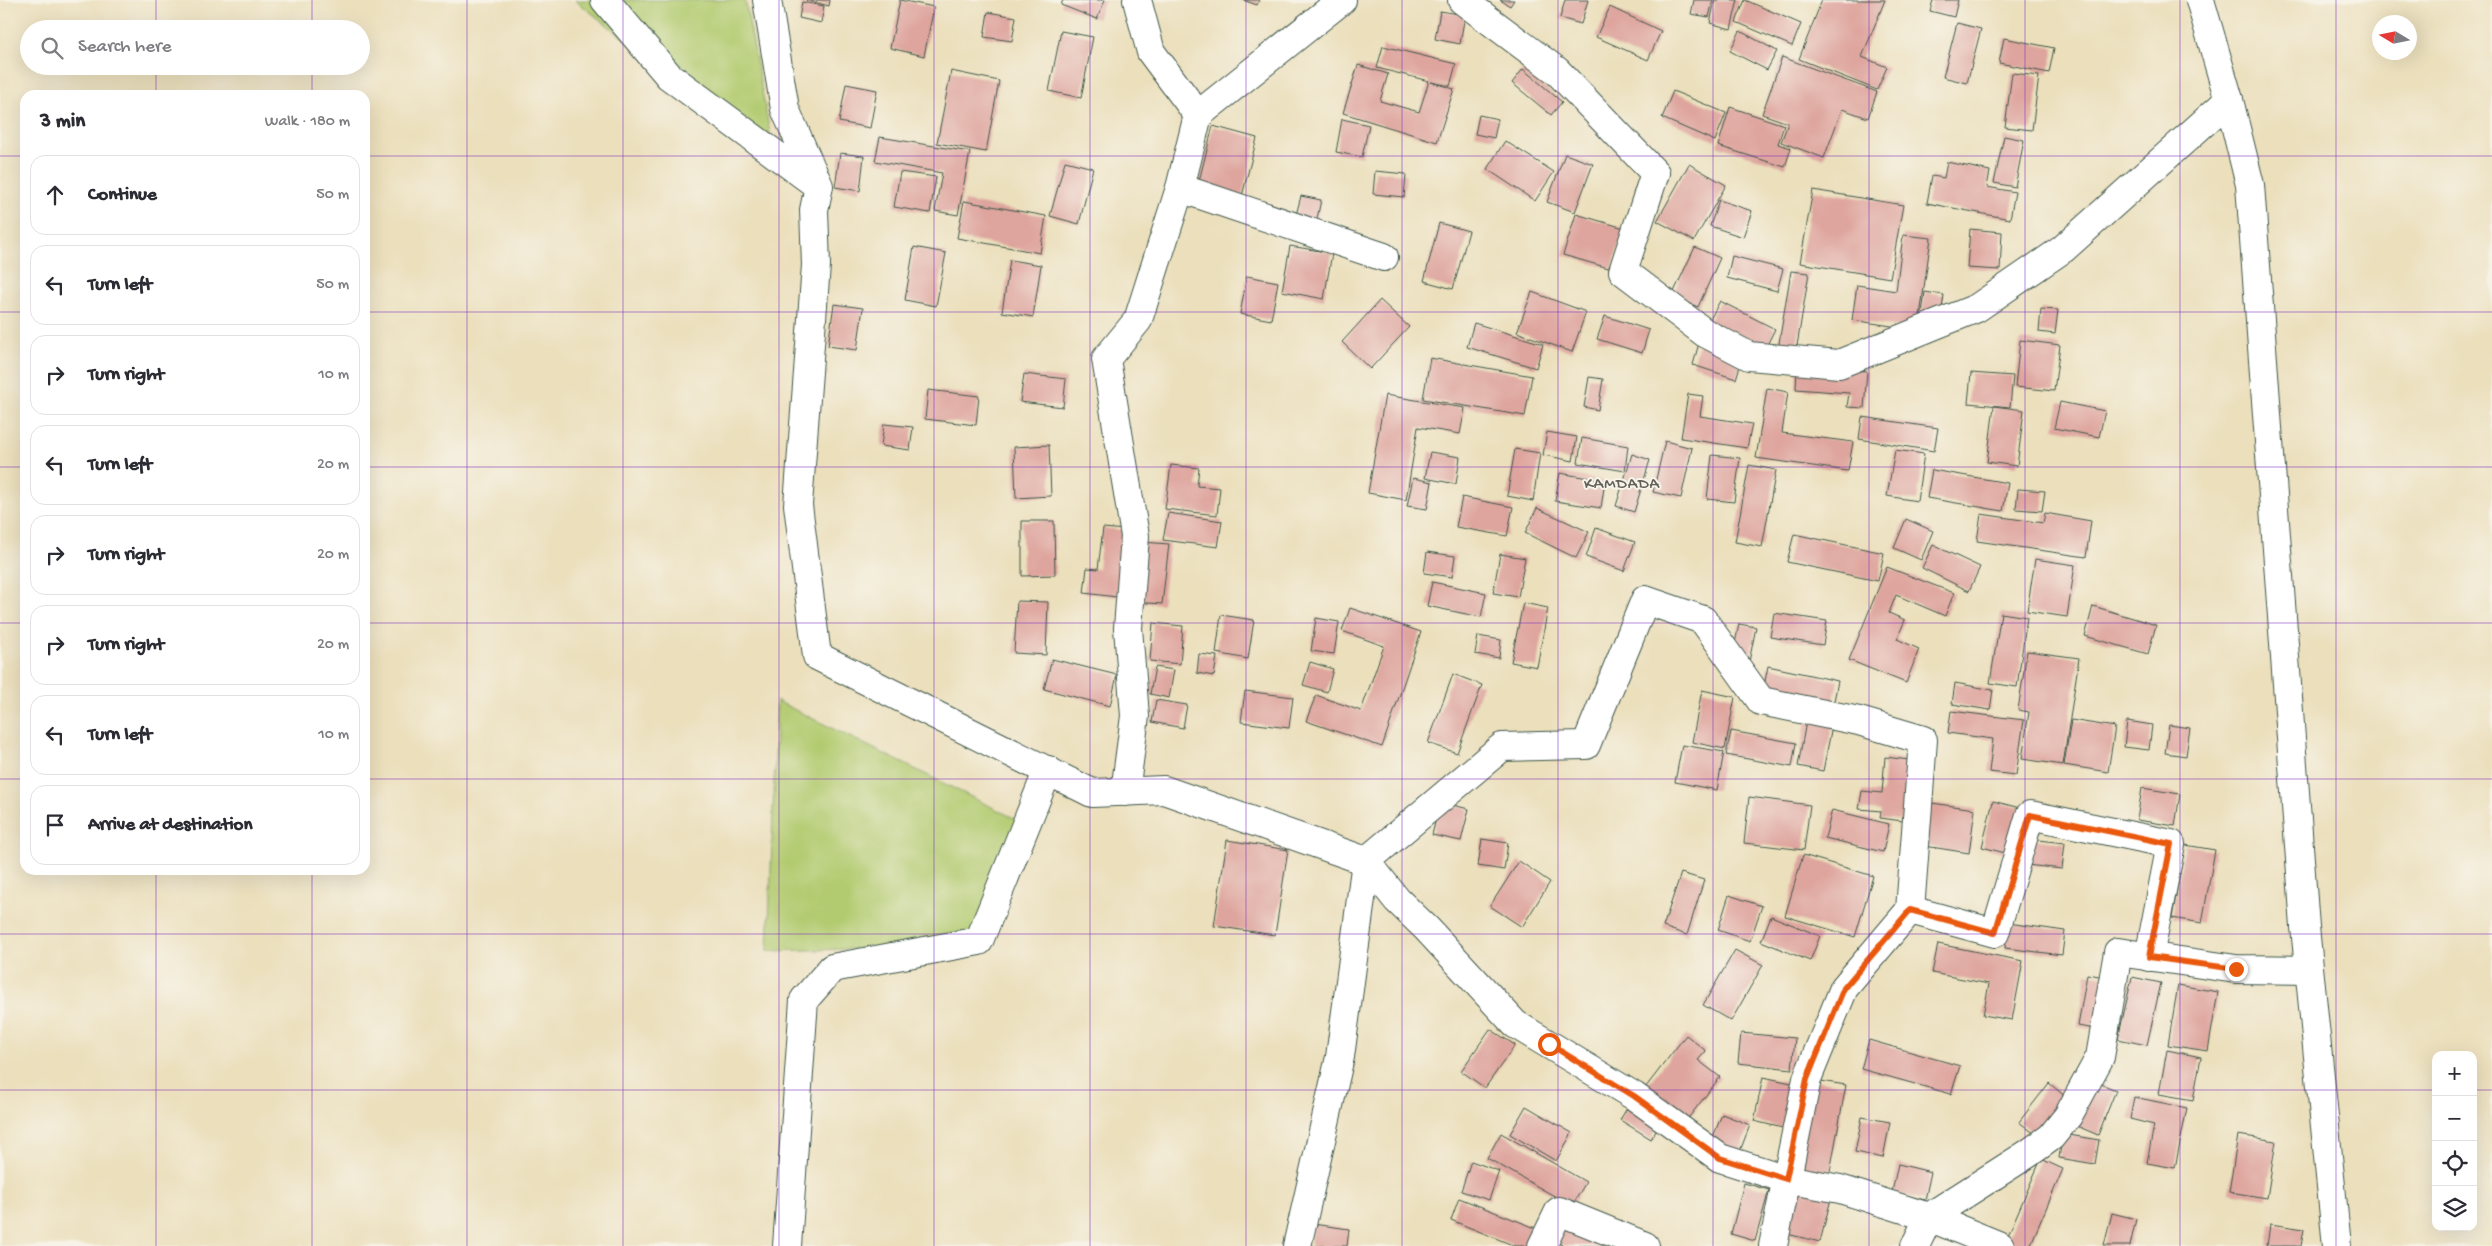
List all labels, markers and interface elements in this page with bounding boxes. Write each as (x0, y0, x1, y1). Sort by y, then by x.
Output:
north arrow (2372, 15, 2417, 60)
search box (20, 20, 370, 75)
icon: search (38, 34, 66, 62)
text: Search here (78, 36, 172, 59)
text: 3 min (40, 110, 85, 135)
text: Walk · 180 m (265, 113, 350, 132)
icon: ahead (41, 181, 69, 209)
text: Continue (88, 184, 157, 207)
text: 50 m (316, 186, 349, 205)
icon: left (41, 271, 69, 299)
text: Turn left (88, 274, 152, 297)
text: 50 m (316, 276, 349, 295)
icon: right (41, 361, 69, 389)
text: Turn right (88, 364, 164, 387)
text: 10 m (318, 366, 349, 385)
icon: left (41, 451, 69, 479)
text: Turn left (88, 454, 152, 477)
text: 20 m (317, 456, 349, 475)
district label: KAMDADA (1584, 476, 1661, 495)
icon: right (41, 541, 69, 569)
text: Turn right (88, 544, 164, 567)
text: 20 m (317, 546, 349, 565)
icon: right (41, 631, 69, 659)
text: Turn right (88, 634, 164, 657)
text: 20 m (317, 636, 349, 655)
icon: left (41, 721, 69, 749)
text: Turn left (88, 724, 152, 747)
text: 10 m (318, 726, 349, 745)
icon: arrive (41, 811, 69, 839)
text: Arrive at destination (88, 814, 252, 837)
route end (2225, 958, 2248, 981)
route start (1538, 1033, 1561, 1056)
map controls (2432, 1051, 2477, 1231)
button: + (2432, 1051, 2477, 1096)
button: − (2432, 1096, 2477, 1141)
button: locate (2432, 1141, 2477, 1186)
button: layers (2432, 1186, 2477, 1231)

